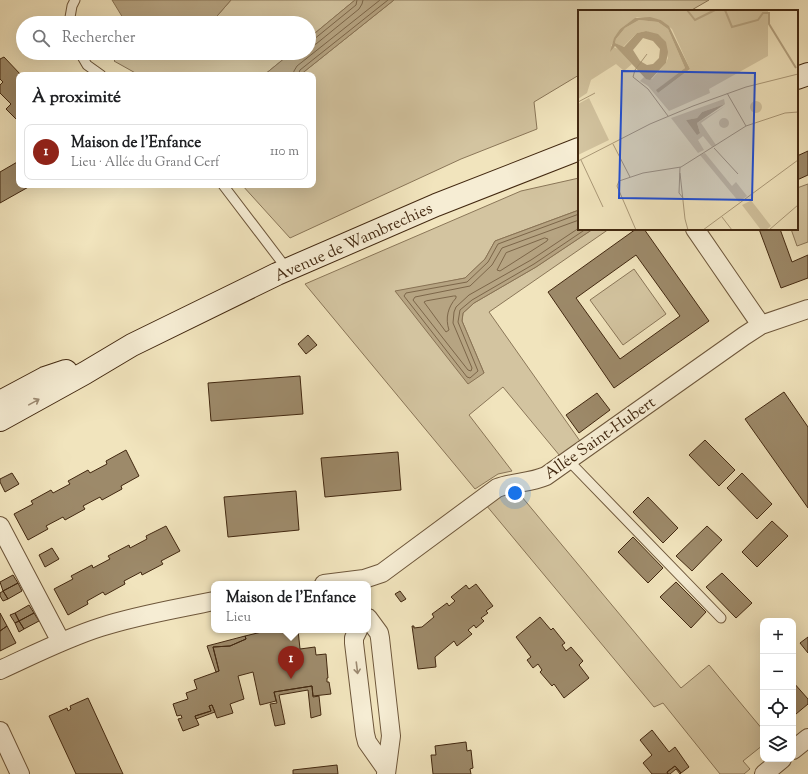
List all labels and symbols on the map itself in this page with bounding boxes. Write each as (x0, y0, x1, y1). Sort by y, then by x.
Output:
inset map (578, 10, 798, 230)
street label: Avenue de Wambrechies (271, 198, 437, 289)
street label: Allée Saint-Hubert (540, 392, 661, 486)
one-way arrow (28, 397, 40, 405)
your location (505, 483, 525, 503)
pin: 1 (278, 646, 304, 679)
one-way arrow (353, 661, 361, 674)

